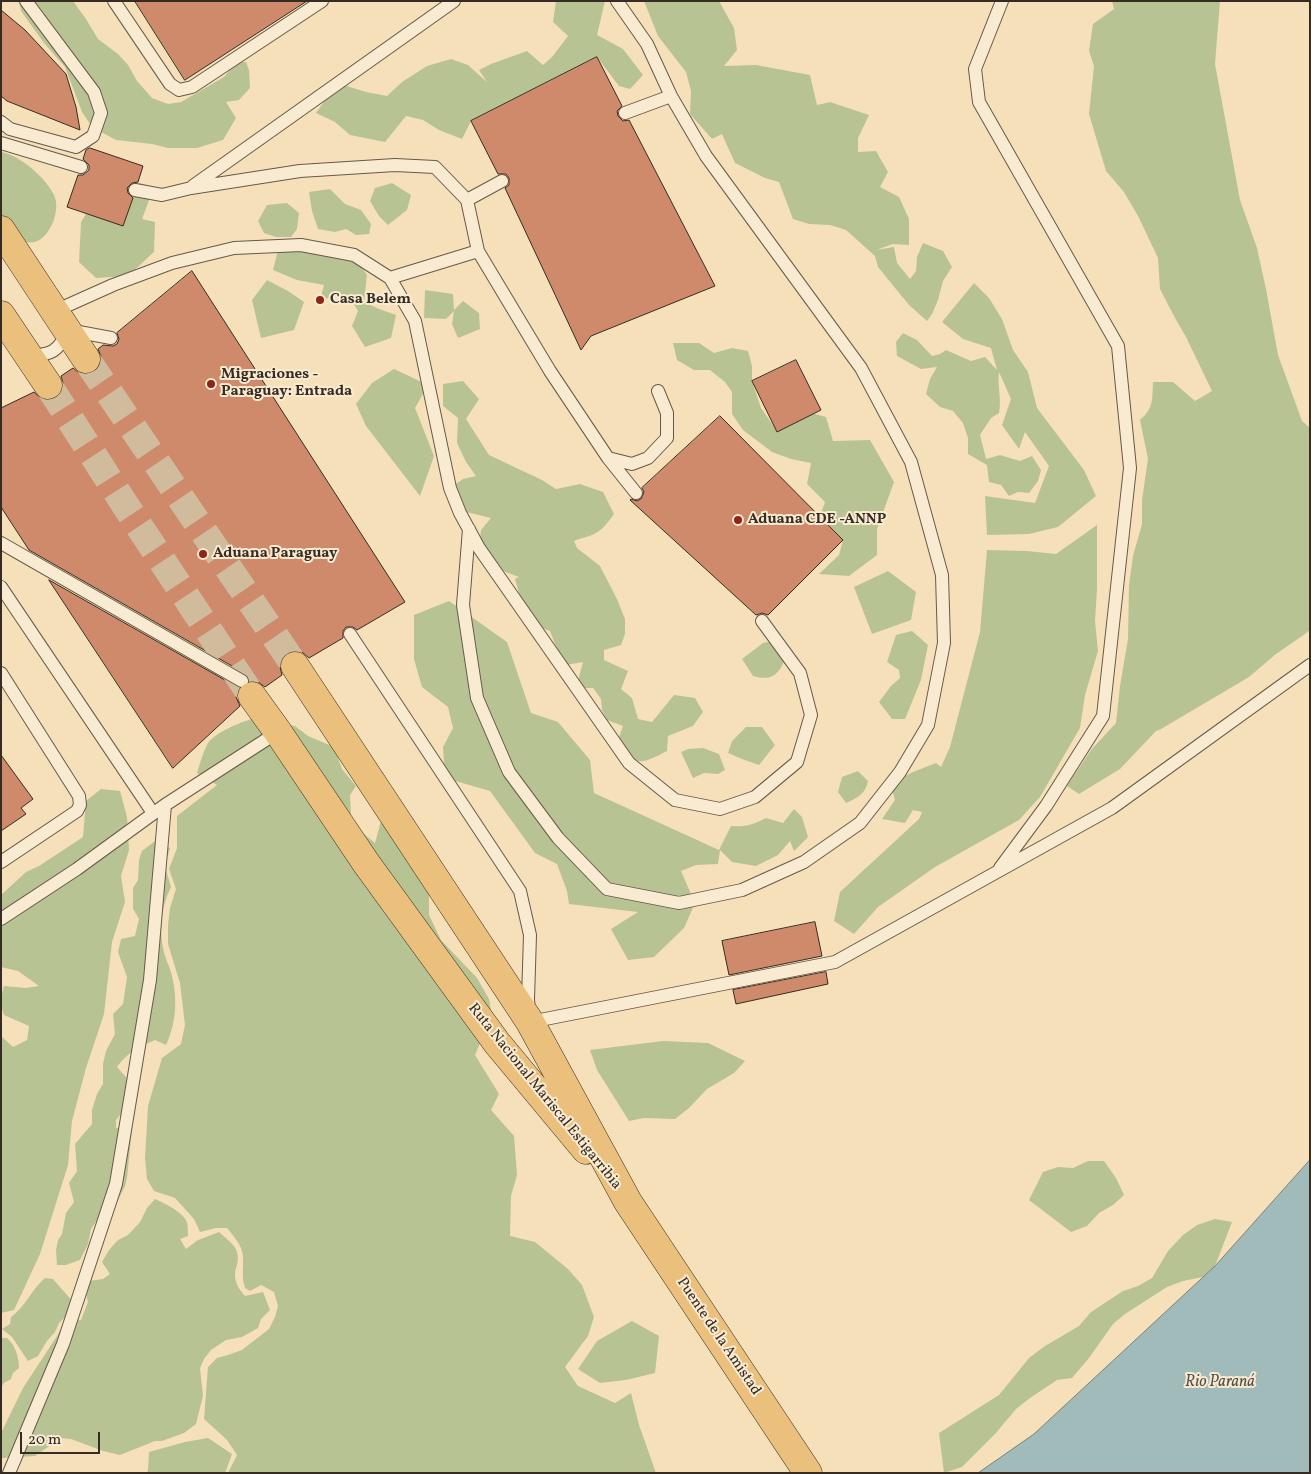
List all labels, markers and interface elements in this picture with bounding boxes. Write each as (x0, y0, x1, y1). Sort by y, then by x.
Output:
place label: Casa Belem (330, 291, 411, 309)
marker: Casa Belem (314, 294, 326, 306)
place label: Migraciones - Paraguay: Entrada (221, 366, 352, 401)
marker: Migraciones - Paraguay: Entrada (205, 378, 217, 390)
place label: Aduana CDE -ANNP (748, 511, 886, 529)
marker: Aduana CDE -ANNP (732, 514, 744, 526)
place label: Aduana Paraguay (213, 545, 337, 563)
marker: Aduana Paraguay (197, 548, 209, 560)
street label: Ruta Nacional Mariscal Estigarribia (463, 1000, 625, 1194)
street label: Puente de la Amistad (672, 1275, 764, 1399)
water label: Rio Paraná (1185, 1373, 1255, 1393)
scale bar (22, 1422, 102, 1454)
text: 20 m (28, 1430, 61, 1451)

